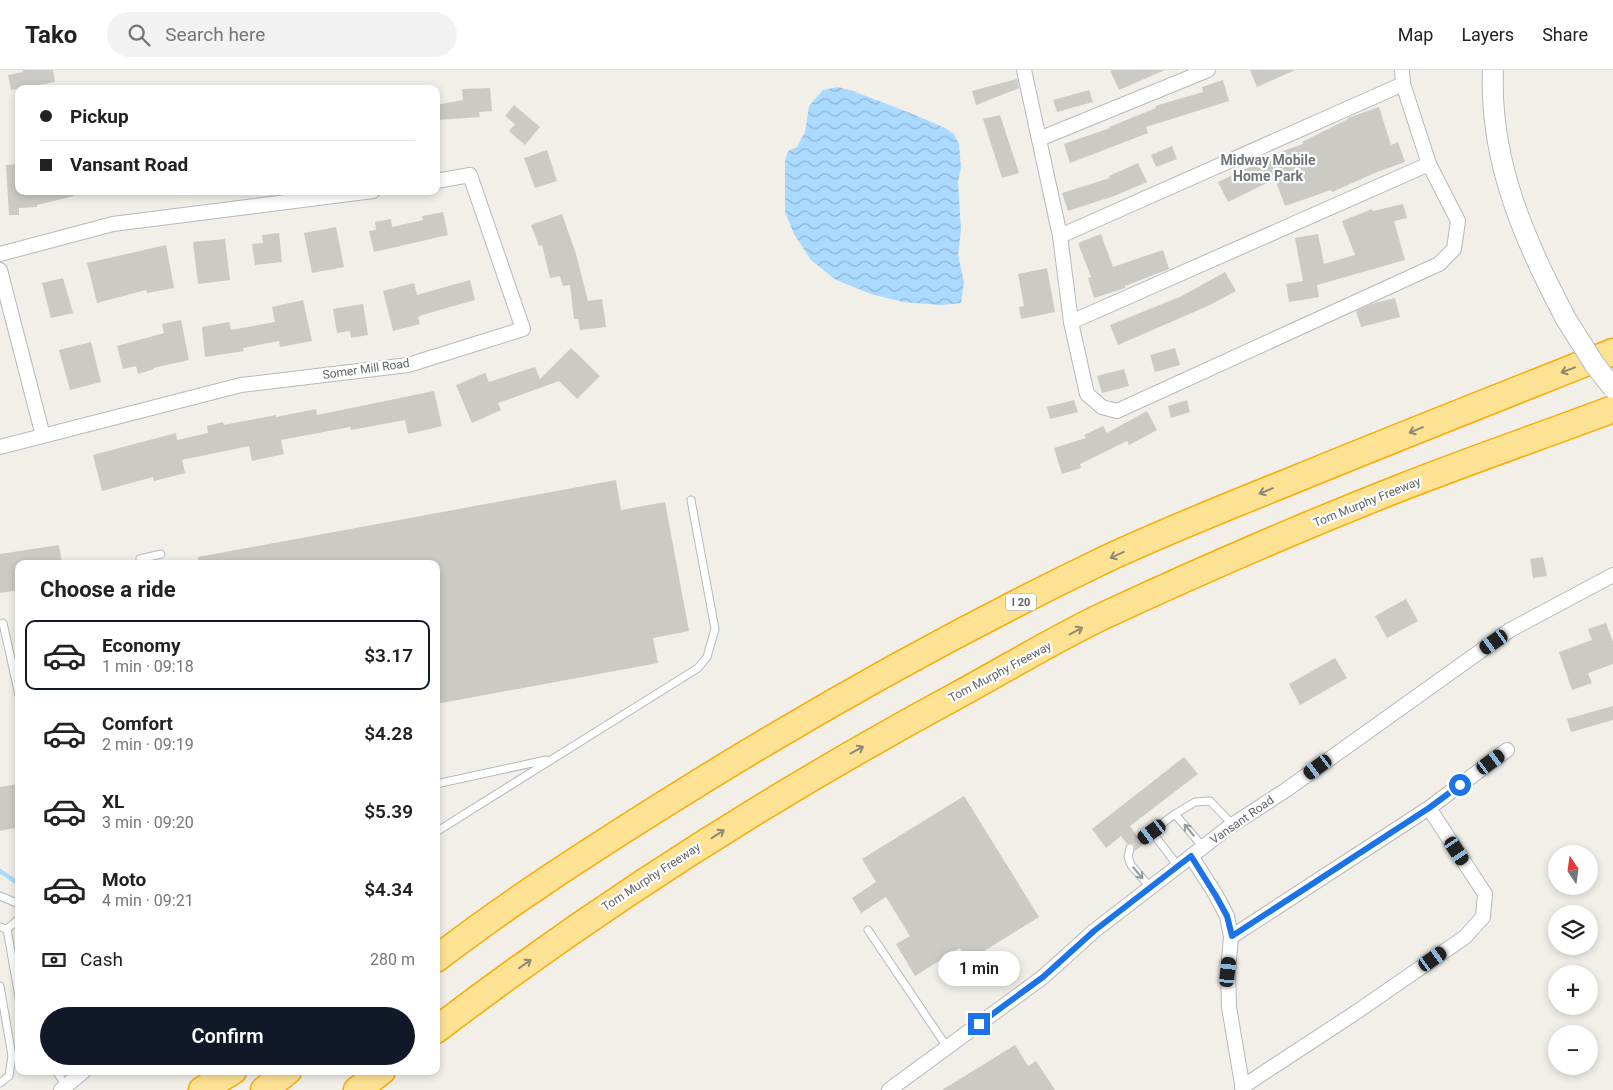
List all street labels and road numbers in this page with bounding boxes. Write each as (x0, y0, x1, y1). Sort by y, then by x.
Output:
street label: Somer Mill Road (322, 356, 410, 382)
street label: Tom Murphy Freeway (1311, 474, 1423, 530)
road number: I 20 (1006, 594, 1036, 610)
street label: Tom Murphy Freeway (946, 639, 1054, 705)
street label: Vansant Road (1208, 793, 1276, 847)
street label: Tom Murphy Freeway (599, 840, 703, 914)

